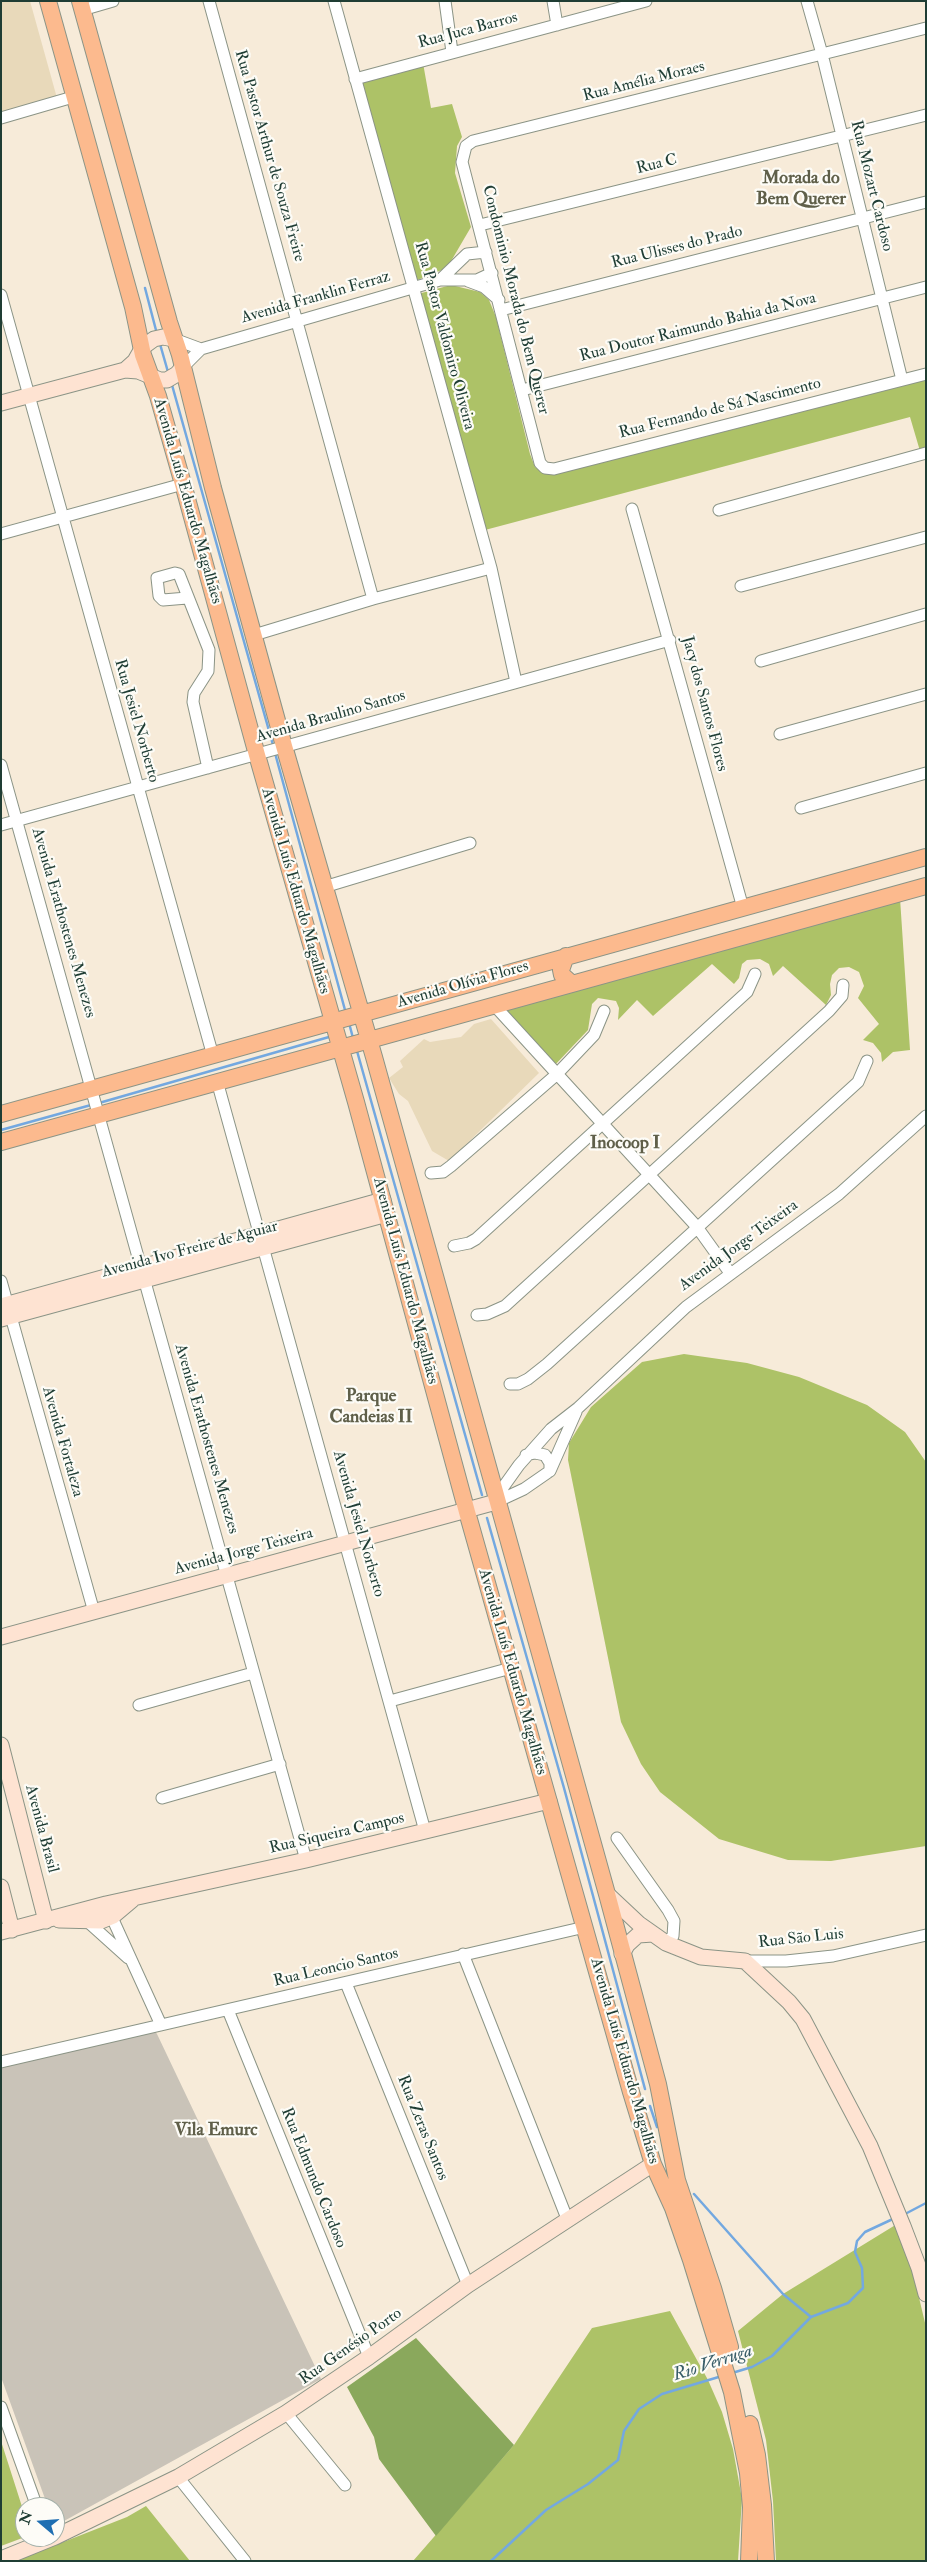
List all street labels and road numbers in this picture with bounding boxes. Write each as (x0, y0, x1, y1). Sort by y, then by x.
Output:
street label: Rua Juca Barros (416, 8, 520, 54)
street label: Rua Pastor Arthur de Souza Freire (230, 48, 308, 264)
street label: Rua Amélia Moraes (581, 58, 707, 106)
street label: Rua Mozart Cardoso (845, 119, 897, 253)
street label: Rua C (635, 151, 679, 179)
street label: Condominio Morada do Bem Querer (477, 183, 553, 417)
street label: Rua Ulisses do Prado (610, 222, 744, 274)
street label: Rua Pastor Valdomiro Oliveira (410, 240, 478, 432)
street label: Avenida Franklin Ferraz (239, 268, 393, 328)
street label: Rua Doutor Raimundo Bahia da Nova (578, 289, 818, 367)
street label: Rua Fernando de Sá Nascimento (617, 375, 823, 443)
street label: Avenida Luís Eduardo Magalhães (148, 396, 226, 606)
street label: Jacy dos Santos Flores (677, 634, 731, 774)
street label: Rua Jesiel Norberto (109, 657, 163, 785)
street label: Avenida Braulino Santos (254, 687, 408, 747)
street label: Avenida Luís Eduardo Magalhães (256, 786, 334, 996)
street label: Avenida Erathostenes Menezes (27, 826, 99, 1020)
street label: Avenida Olívia Flores (395, 957, 531, 1013)
street label: Avenida Luís Eduardo Magalhães (368, 1176, 442, 1386)
street label: Avenida Jorge Teixeira (676, 1196, 802, 1296)
street label: Avenida Ivo Freire de Aguiar (100, 1217, 280, 1283)
street label: Avenida Erathostenes Menezes (170, 1342, 242, 1536)
street label: Avenida Fortaleza (37, 1385, 87, 1499)
street label: Avenida Jesiel Norberto (328, 1449, 388, 1599)
street label: Avenida Jorge Teixeira (173, 1524, 315, 1580)
street label: Avenida Luís Eduardo Magalhães (473, 1567, 551, 1777)
street label: Avenida Brasil (20, 1783, 62, 1875)
street label: Rua Siqueira Campos (268, 1809, 406, 1859)
street label: Rua São Luis (757, 1925, 845, 1953)
street label: Rua Leoncio Santos (272, 1944, 400, 1992)
street label: Avenida Luís Eduardo Magalhães (585, 1956, 663, 2166)
street label: Rua Zeras Santos (392, 2073, 452, 2183)
street label: Rua Edmundo Cardoso (276, 2105, 350, 2251)
street label: Rua Genésio Porto (296, 2305, 406, 2389)

